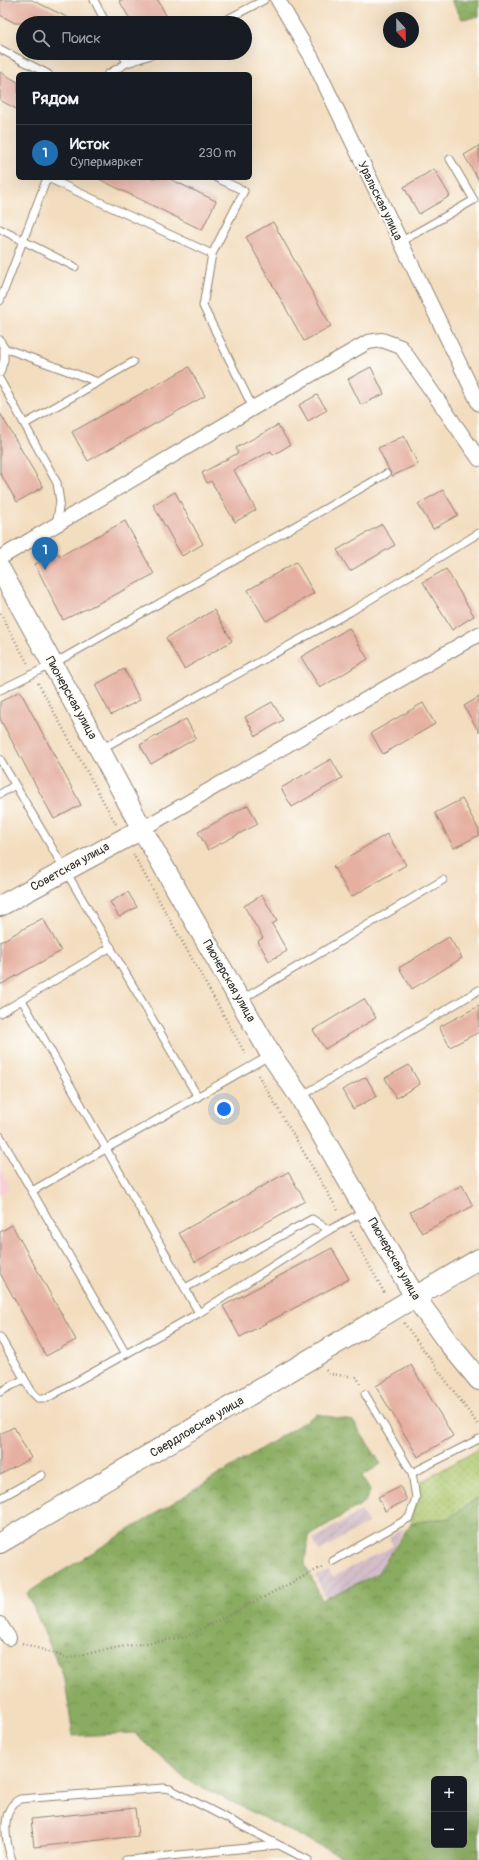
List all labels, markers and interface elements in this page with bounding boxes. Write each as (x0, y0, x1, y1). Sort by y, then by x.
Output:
north arrow (383, 12, 419, 48)
search box (16, 16, 252, 60)
icon: search (30, 27, 52, 49)
text: Поиск (62, 29, 101, 48)
text: Рядом (32, 88, 79, 109)
text: Исток (70, 135, 110, 154)
text: 1 (42, 145, 48, 161)
text: 230 m (199, 145, 236, 161)
text: Супермаркет (70, 154, 143, 170)
street label: Уральская улица (354, 159, 406, 243)
pin: 1 (32, 537, 58, 570)
street label: Пионерская улица (42, 654, 100, 742)
street label: Советская улица (28, 839, 112, 895)
street label: Пионерская улица (199, 937, 259, 1025)
your location (214, 1099, 234, 1119)
street label: Пионерская улица (364, 1215, 424, 1303)
street label: Свердловская улица (147, 1393, 247, 1461)
map controls (431, 1776, 467, 1848)
button: + (431, 1776, 467, 1812)
button: − (431, 1812, 467, 1848)

